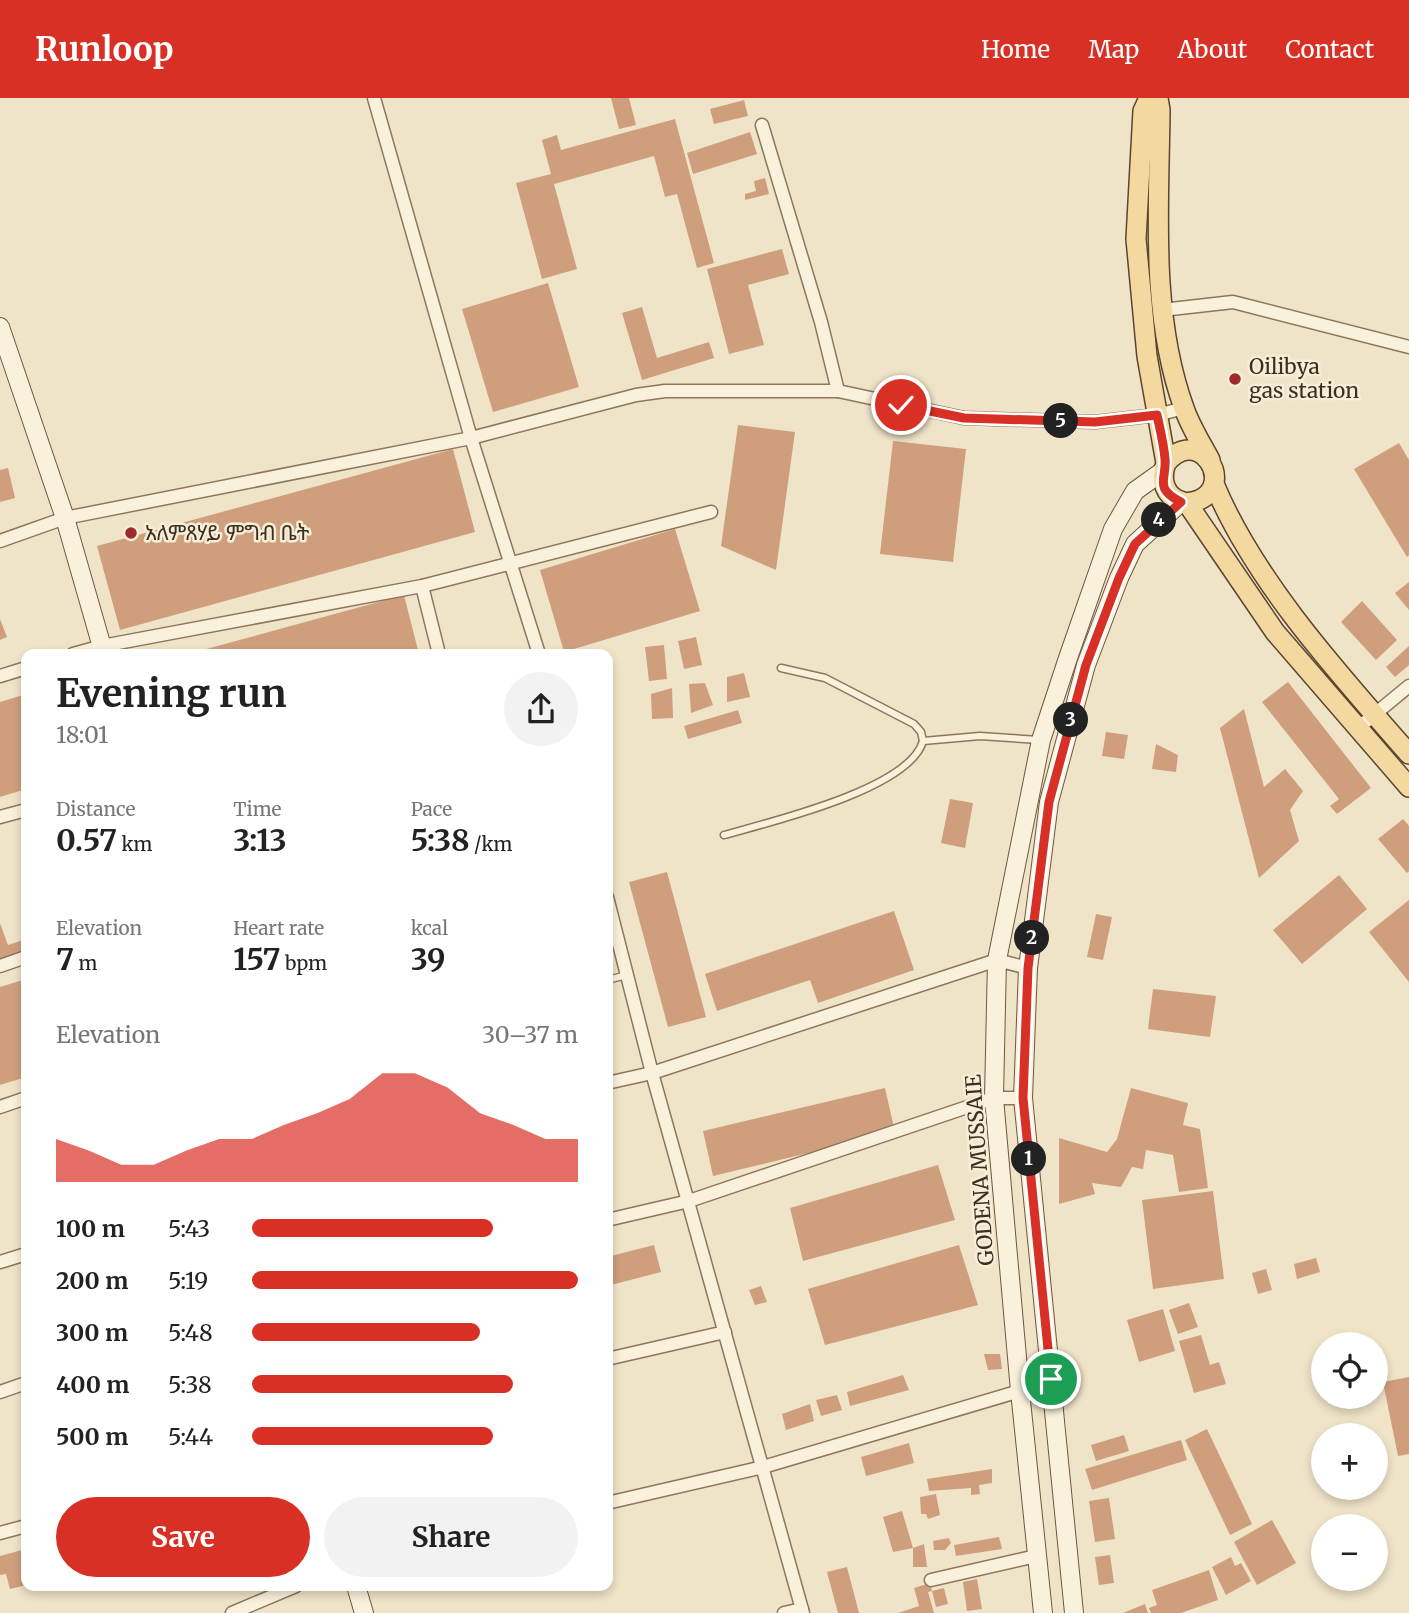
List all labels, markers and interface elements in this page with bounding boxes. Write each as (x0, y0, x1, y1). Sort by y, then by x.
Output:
text: Runloop (35, 29, 174, 70)
text: Home (981, 34, 1050, 65)
text: Map (1088, 34, 1139, 65)
text: About (1177, 34, 1247, 65)
text: Contact (1285, 34, 1374, 65)
place label: Oilibya gas station (1249, 353, 1359, 404)
marker: Oilibya gas station (1227, 371, 1243, 387)
pin (871, 375, 931, 435)
icon: check (882, 386, 920, 424)
pin: 5 (1044, 404, 1078, 438)
text: 5 (1055, 408, 1066, 432)
pin: 4 (1142, 502, 1176, 538)
text: 4 (1152, 507, 1165, 531)
place label: አለምጸሃይ ምግብ ቤት (145, 519, 310, 546)
marker: አለምጸሃይ ምግብ ቤት (123, 525, 139, 541)
text: Evening run (56, 670, 287, 717)
button: share (504, 672, 578, 746)
pin: 3 (1054, 702, 1088, 738)
text: 3 (1065, 707, 1076, 731)
text: 18:01 (56, 720, 108, 749)
text: Distance (56, 797, 135, 821)
text: Time (233, 797, 282, 821)
text: Pace (411, 797, 452, 821)
text: 0.57 (56, 821, 117, 859)
text: 3:13 (233, 821, 287, 859)
text: 5:38 (411, 821, 470, 859)
text: km (117, 832, 152, 856)
text: /km (470, 832, 512, 856)
text: Elevation (56, 916, 142, 940)
text: Heart rate (233, 916, 324, 940)
text: kcal (411, 916, 448, 940)
pin: 2 (1014, 920, 1050, 956)
text: 2 (1026, 925, 1037, 949)
text: 7 (56, 940, 74, 978)
text: 157 (233, 940, 281, 978)
text: 39 (411, 940, 446, 978)
text: m (74, 951, 97, 975)
text: bpm (281, 951, 327, 975)
text: Elevation (56, 1020, 160, 1049)
text: 30–37 m (482, 1020, 578, 1049)
street label: GODENA MUSSAIE (959, 1073, 1000, 1266)
pin: 1 (1012, 1142, 1046, 1176)
text: 1 (1024, 1146, 1033, 1170)
text: 100 m (56, 1214, 125, 1243)
text: 5:43 (168, 1214, 210, 1243)
text: 200 m (56, 1266, 128, 1295)
text: 5:19 (168, 1266, 208, 1295)
text: 300 m (56, 1318, 128, 1347)
text: 5:48 (168, 1318, 213, 1347)
map controls (1311, 1332, 1388, 1591)
button: locate (1311, 1332, 1388, 1409)
pin (1021, 1349, 1081, 1409)
icon: arrive (1032, 1360, 1070, 1398)
text: 400 m (56, 1370, 130, 1399)
text: 5:38 (168, 1370, 212, 1399)
text: 500 m (56, 1422, 128, 1451)
text: 5:44 (168, 1422, 213, 1451)
button: + (1311, 1423, 1388, 1500)
button: Save (56, 1497, 310, 1577)
button: Share (324, 1497, 578, 1577)
button: − (1311, 1514, 1388, 1591)

